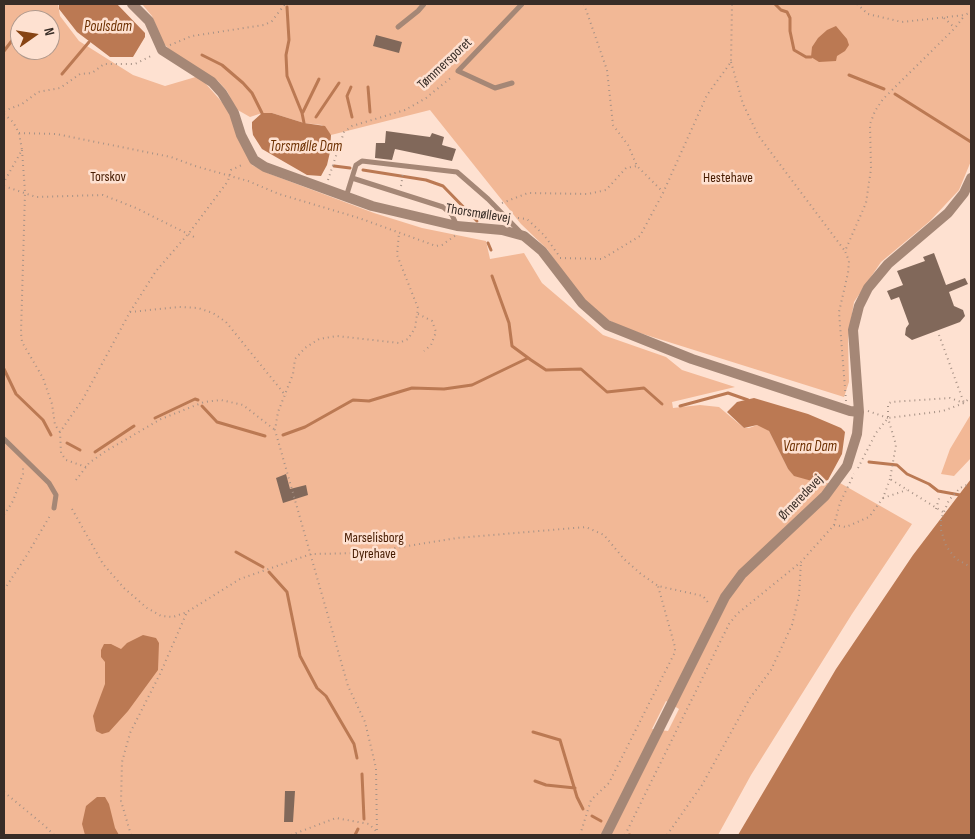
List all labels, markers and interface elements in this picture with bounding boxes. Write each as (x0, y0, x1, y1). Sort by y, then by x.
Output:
north arrow (10, 10, 60, 60)
water label: Poulsdam (84, 18, 132, 36)
text: N (40, 26, 58, 37)
street label: Tømmersporet (414, 35, 476, 93)
water label: Torsmølle Dam (270, 138, 342, 156)
park label: Torskov (90, 169, 126, 185)
park label: Hestehave (703, 170, 753, 186)
street label: Thorsmøllevej (445, 201, 511, 227)
water label: Varna Dam (783, 438, 837, 456)
street label: Ørneredevej (775, 472, 827, 524)
park label: Marselisborg Dyrehave (344, 530, 404, 562)

